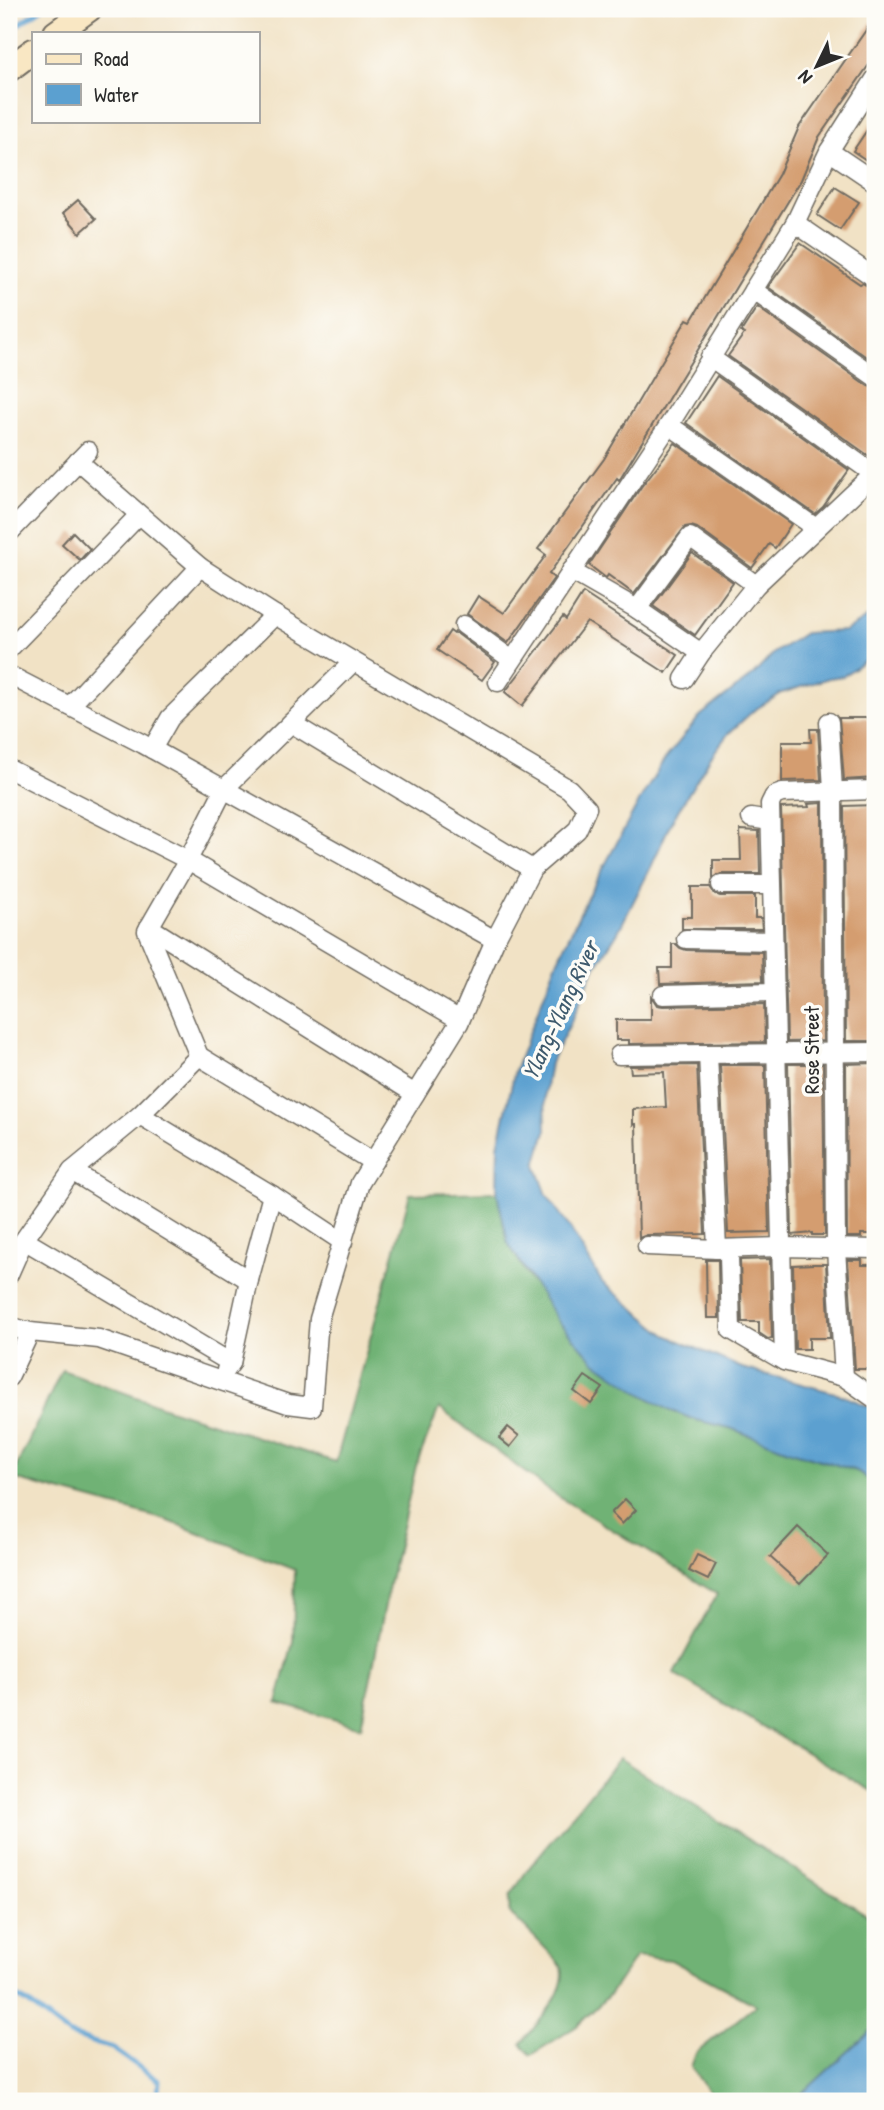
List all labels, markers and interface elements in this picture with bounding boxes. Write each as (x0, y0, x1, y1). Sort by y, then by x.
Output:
legend (32, 32, 259, 122)
north arrow (782, 32, 852, 102)
text: Road (94, 44, 128, 73)
text: N (792, 65, 818, 90)
text: Water (94, 80, 139, 109)
water label: Ylang-Ylang River (514, 933, 608, 1085)
street label: Rose Street (797, 1005, 826, 1094)

